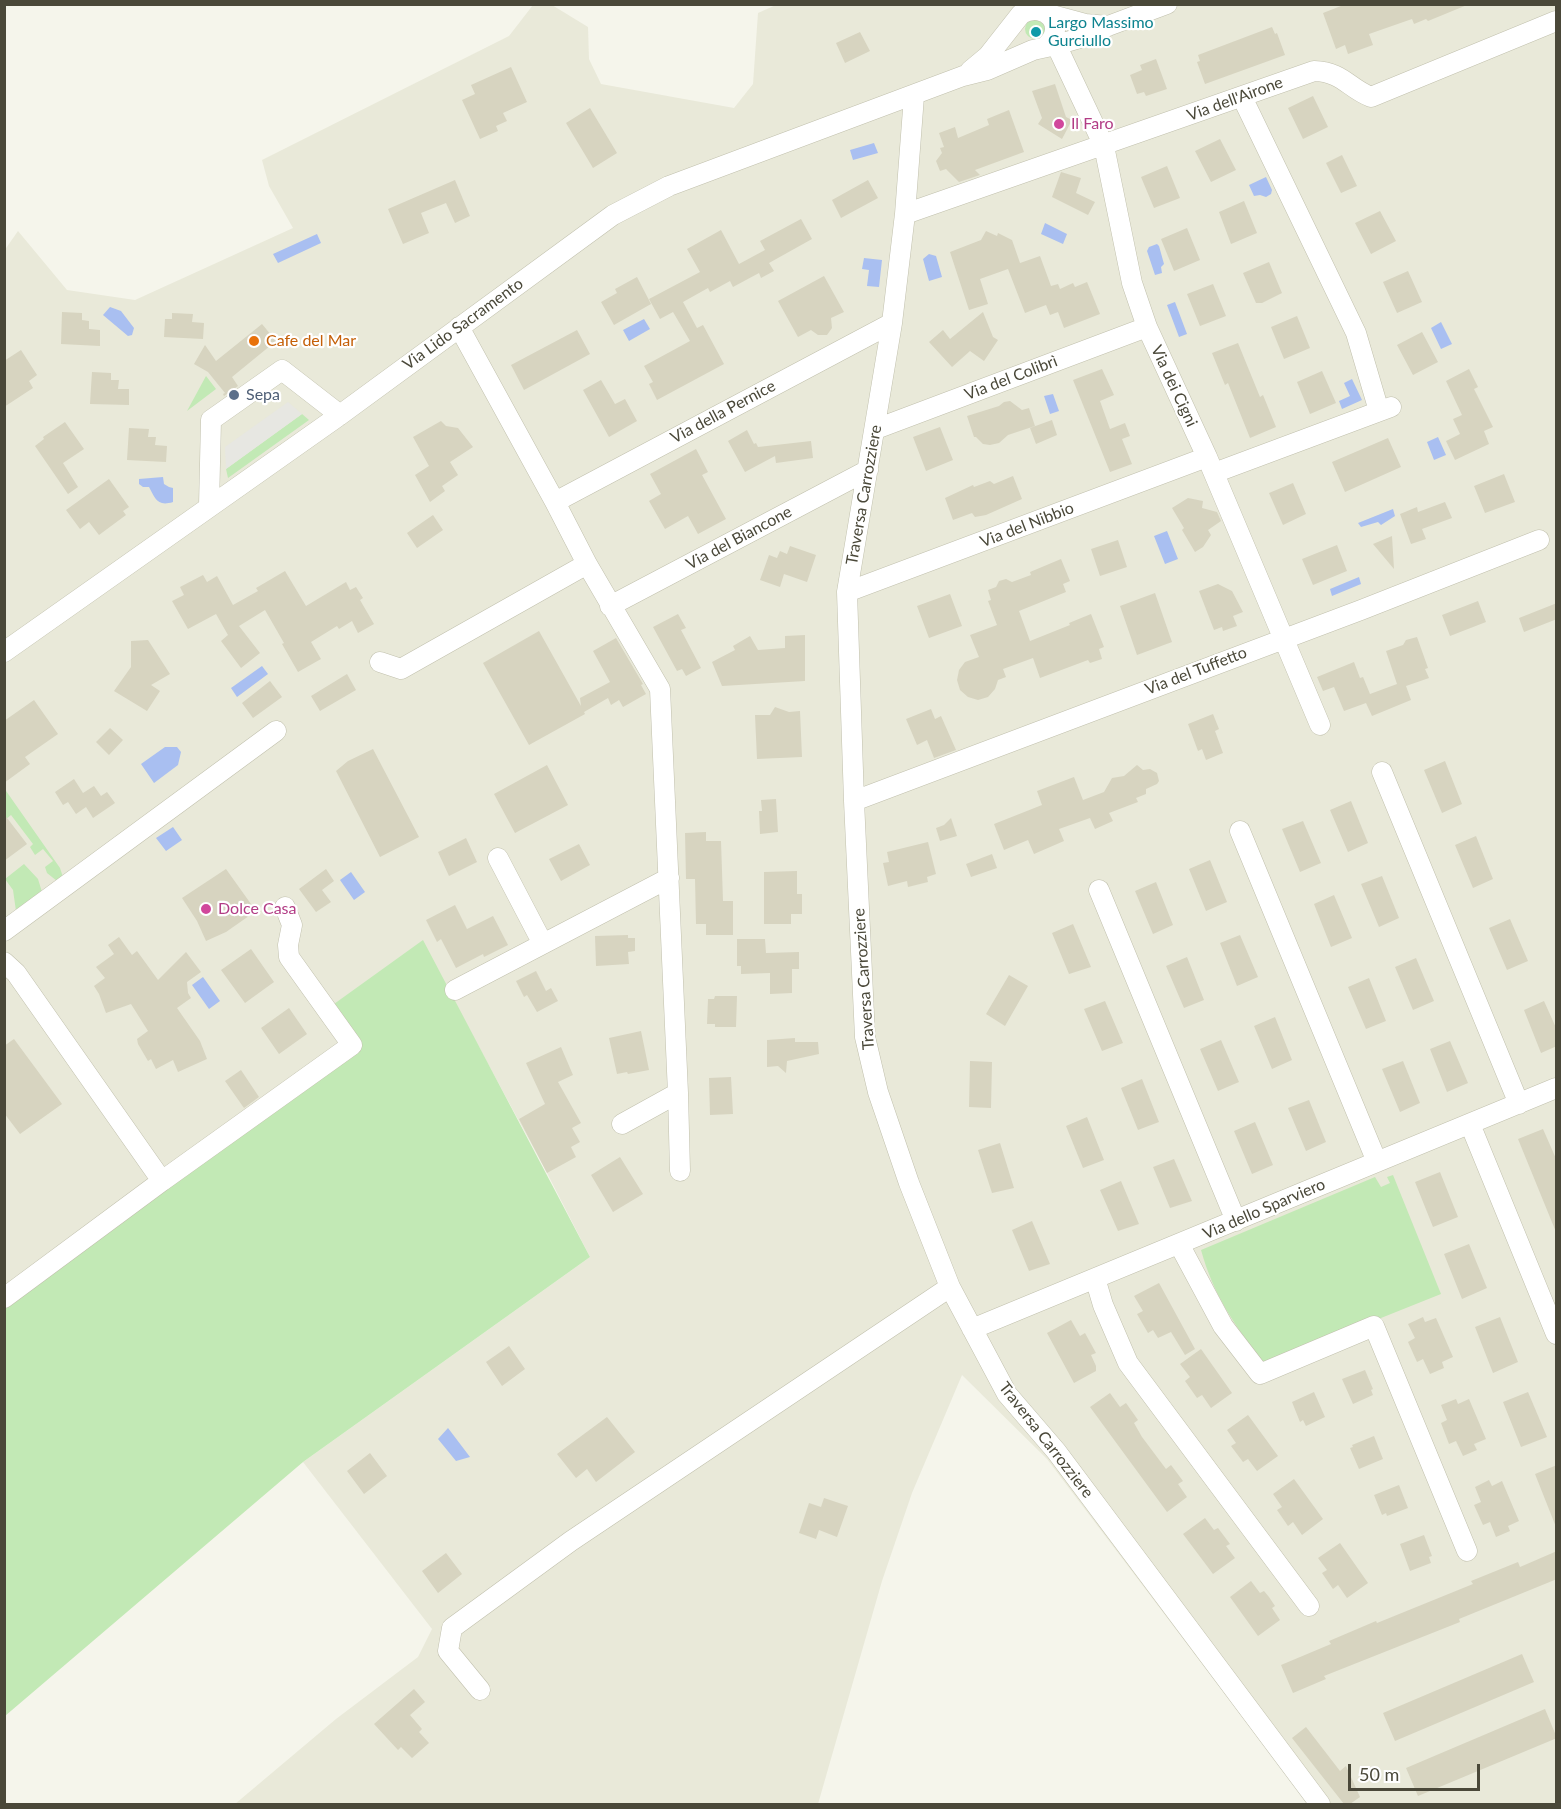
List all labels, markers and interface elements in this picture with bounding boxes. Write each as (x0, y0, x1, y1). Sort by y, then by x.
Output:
place label: Largo Massimo Gurciullo (1048, 13, 1154, 51)
marker: Largo Massimo Gurciullo (1029, 25, 1043, 39)
street label: Via dell'Airone (1184, 73, 1286, 125)
place label: Il Faro (1071, 114, 1114, 134)
marker: Il Faro (1052, 117, 1066, 131)
street label: Via Lido Sacramento (399, 274, 527, 374)
place label: Cafe del Mar (266, 331, 356, 351)
marker: Cafe del Mar (247, 334, 261, 348)
street label: Via dei Cigni (1147, 342, 1201, 430)
street label: Via del Colibrì (962, 352, 1060, 404)
street label: Via della Pernice (667, 376, 779, 448)
place label: Sepa (246, 385, 280, 405)
marker: Sepa (227, 388, 241, 402)
street label: Traversa Carrozziere (842, 423, 886, 567)
street label: Via del Nibbio (977, 498, 1077, 552)
street label: Via del Biancone (683, 502, 795, 574)
street label: Via del Tuffetto (1142, 643, 1250, 699)
place label: Dolce Casa (218, 899, 296, 919)
marker: Dolce Casa (199, 902, 213, 916)
street label: Traversa Carrozziere (849, 908, 879, 1050)
street label: Via dello Sparviero (1200, 1175, 1328, 1243)
street label: Traversa Carrozziere (995, 1378, 1097, 1502)
scale bar (1351, 1752, 1483, 1790)
text: 50 m (1359, 1763, 1399, 1785)

